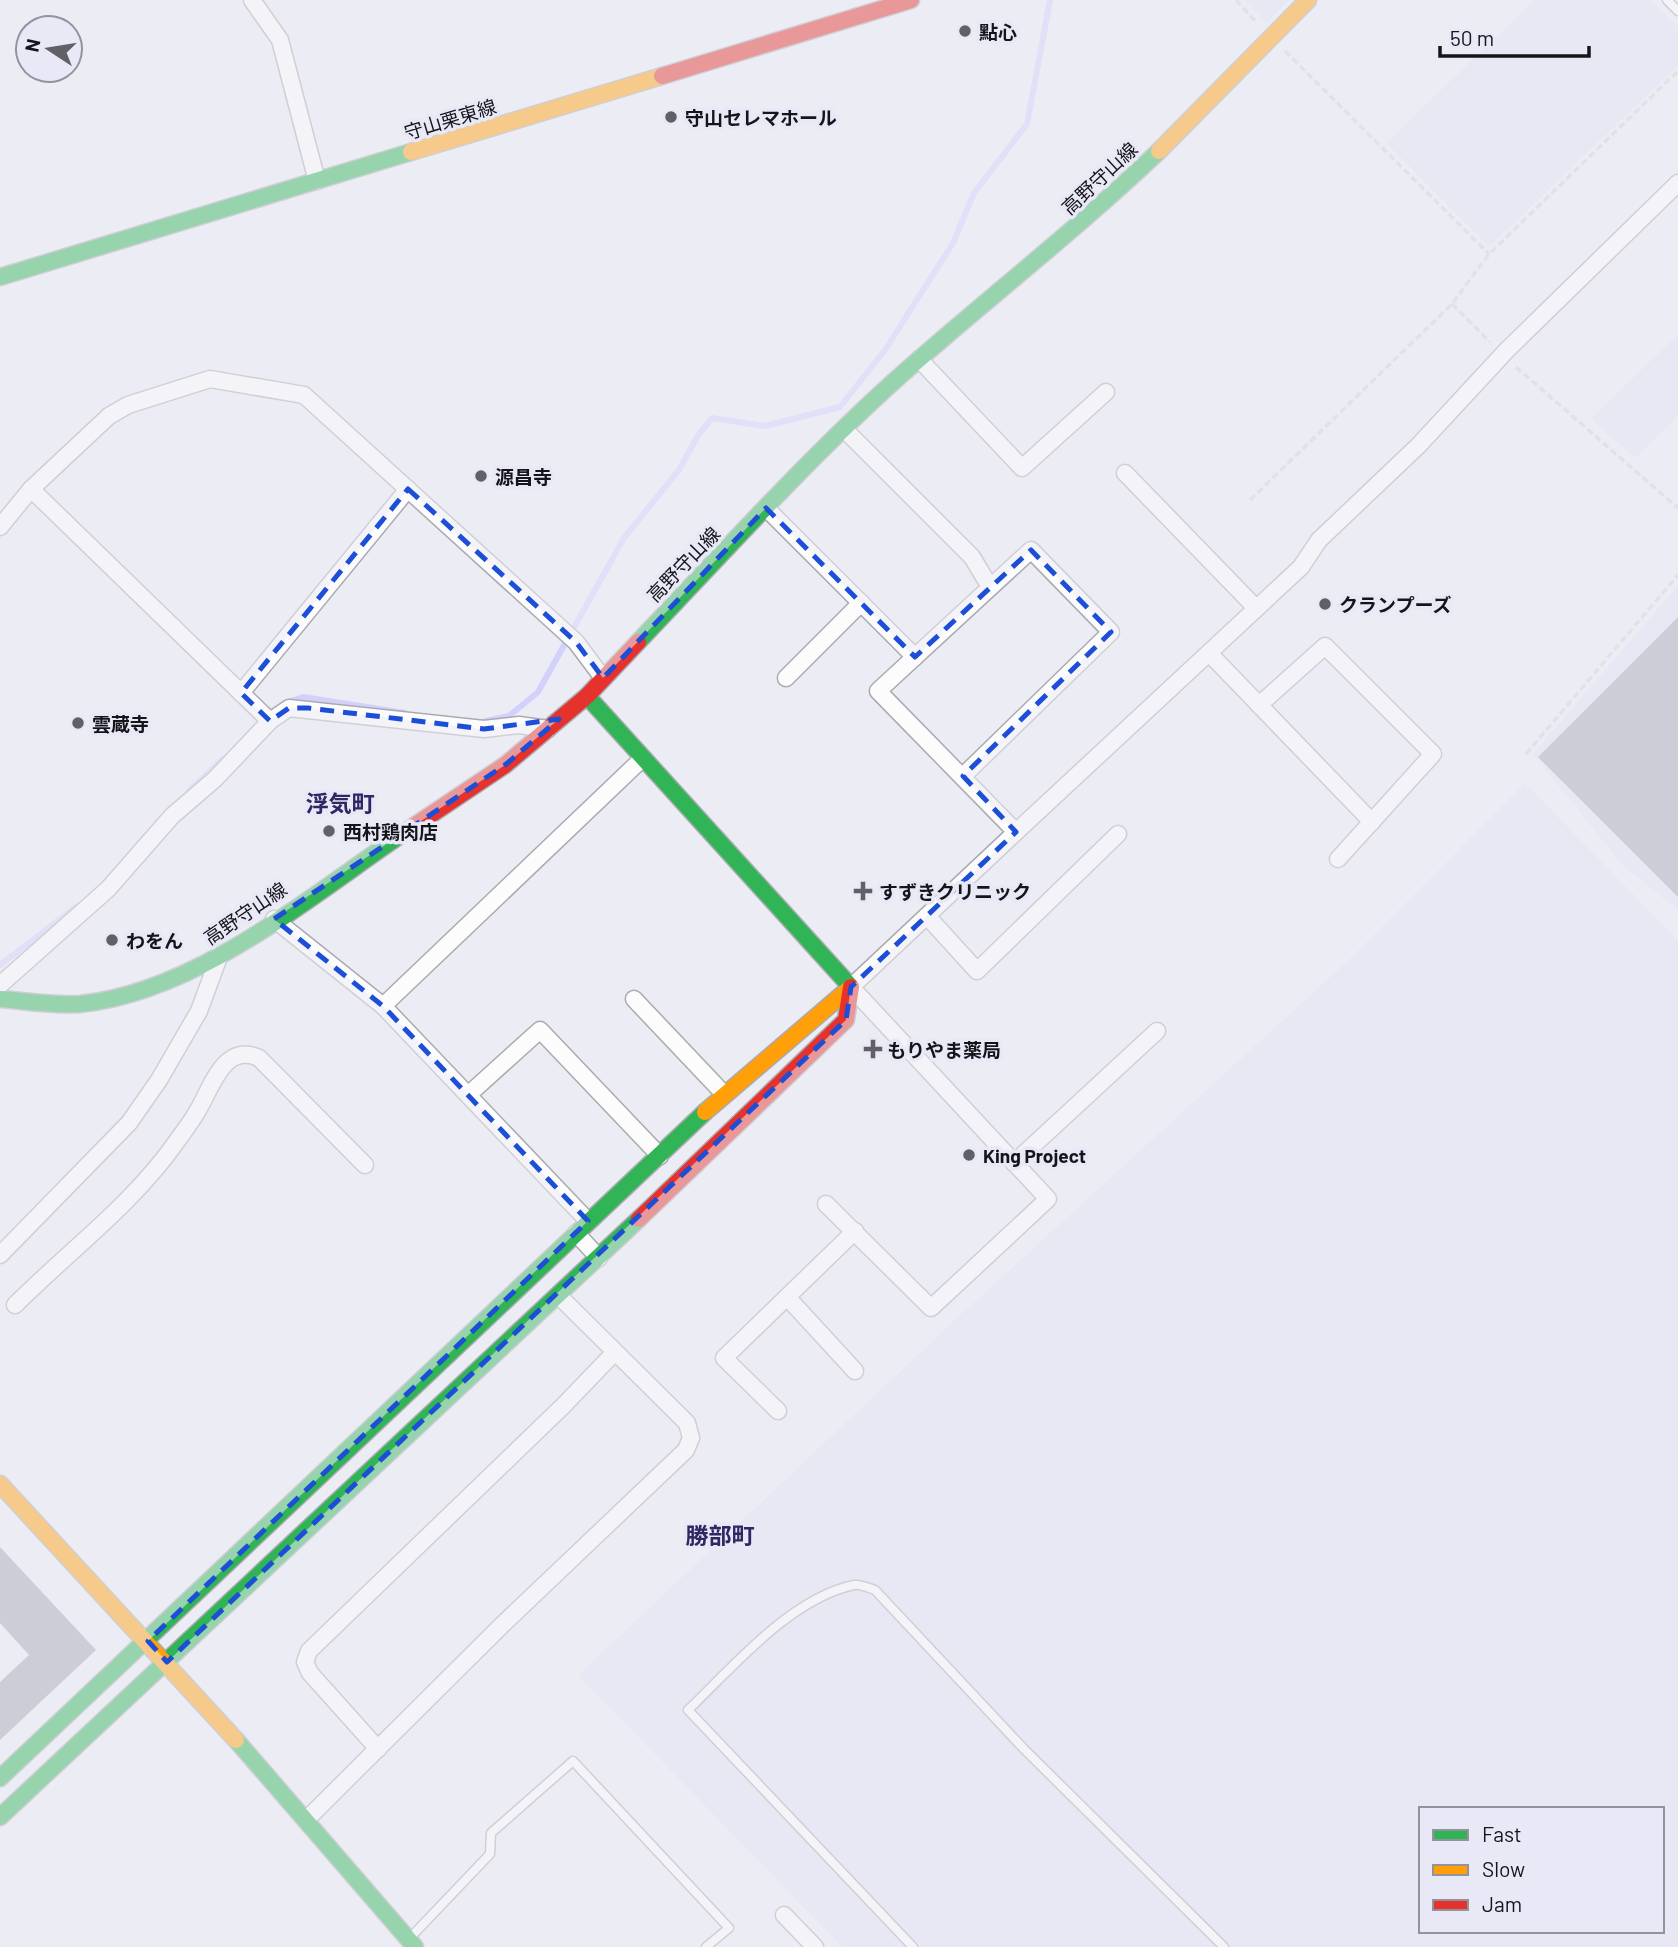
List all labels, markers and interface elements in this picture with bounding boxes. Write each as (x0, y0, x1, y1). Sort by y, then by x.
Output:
north arrow (14, 14, 84, 84)
scale bar (1440, 14, 1589, 58)
place label: 點心 (979, 20, 1017, 43)
marker: 點心 (957, 23, 973, 39)
text: 50 m (1450, 25, 1494, 50)
text: N (19, 37, 44, 54)
street label: 守山栗東線 (401, 94, 499, 144)
place label: 守山セレマホール (685, 106, 837, 129)
marker: 守山セレマホール (663, 109, 679, 125)
street label: 高野守山線 (1056, 137, 1142, 219)
place label: 源昌寺 (495, 465, 552, 488)
marker: 源昌寺 (473, 468, 489, 484)
street label: 高野守山線 (642, 522, 724, 606)
place label: クランプーズ (1339, 593, 1451, 616)
marker: クランプーズ (1317, 596, 1333, 612)
place label: 雲蔵寺 (92, 712, 149, 735)
marker: 雲蔵寺 (70, 715, 86, 731)
district label: 浮気町 (306, 789, 375, 817)
place label: 西村鶏肉店 (343, 820, 438, 843)
marker: 西村鶏肉店 (321, 823, 337, 839)
street label: 高野守山線 (199, 877, 291, 949)
place label: すずきクリニック (879, 880, 1031, 903)
marker: すずきクリニック (853, 881, 873, 901)
place label: わをん (126, 929, 183, 952)
marker: わをん (104, 932, 120, 948)
place label: もりやま薬局 (887, 1038, 1001, 1061)
marker: もりやま薬局 (865, 1041, 881, 1057)
place label: King Project (983, 1144, 1086, 1167)
marker: King Project (961, 1147, 977, 1163)
district label: 勝部町 (686, 1521, 755, 1549)
legend (1419, 1807, 1664, 1933)
text: Fast (1482, 1821, 1522, 1846)
text: Slow (1482, 1856, 1525, 1881)
text: Jam (1482, 1891, 1522, 1916)

